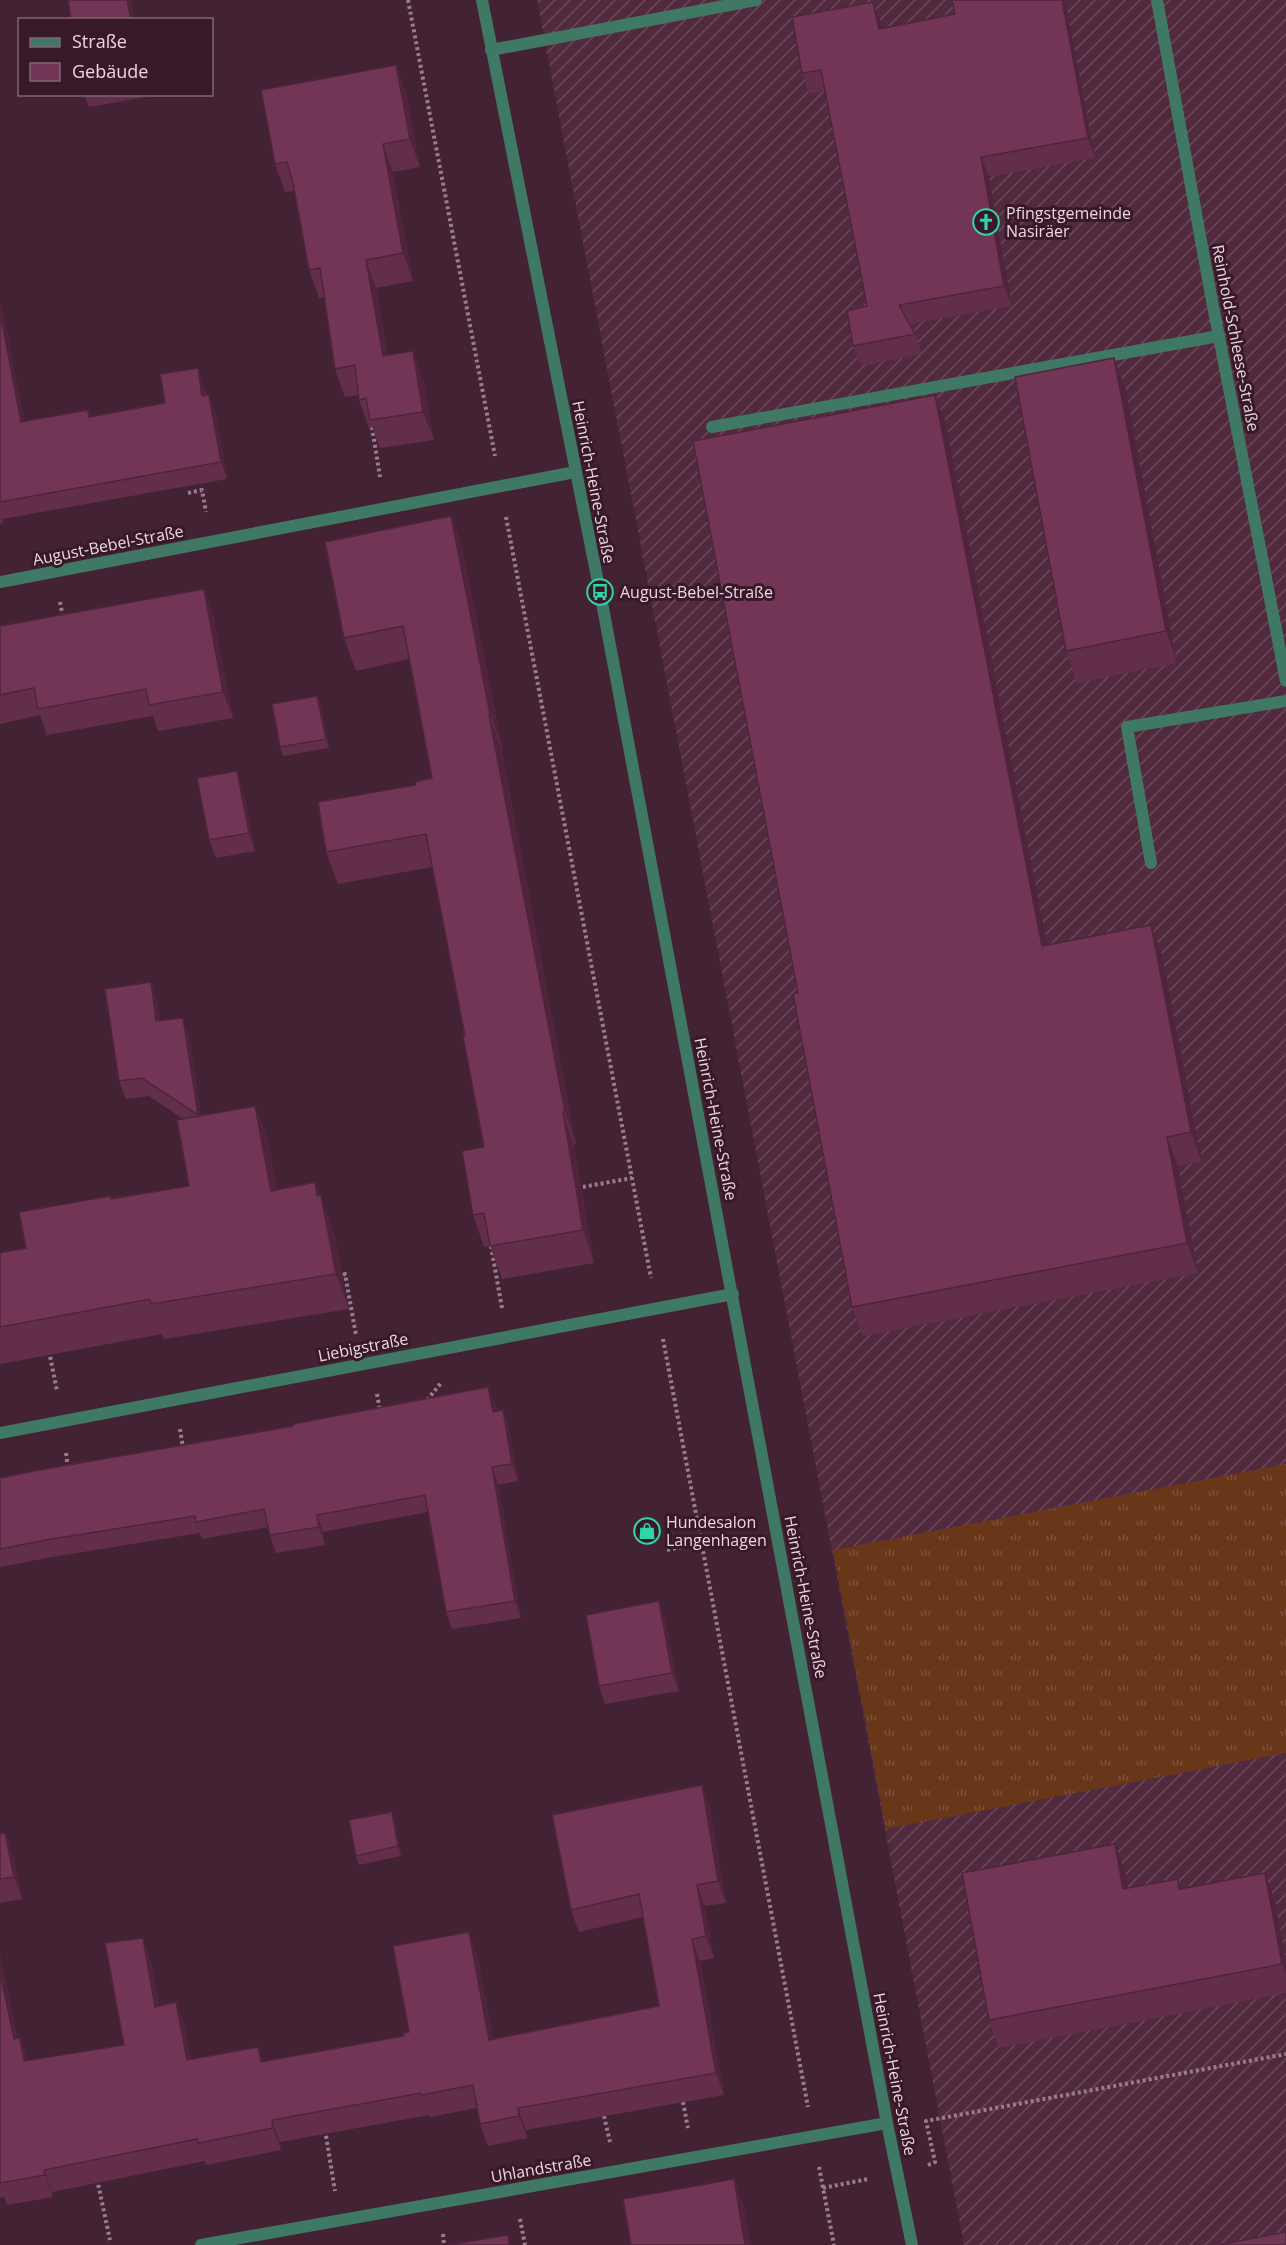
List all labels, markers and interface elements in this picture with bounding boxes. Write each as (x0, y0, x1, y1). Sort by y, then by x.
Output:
legend (18, 18, 213, 96)
text: Straße (72, 29, 127, 53)
text: Gebäude (72, 59, 148, 83)
place label: Pfingstgemeinde Nasiräer (1006, 202, 1131, 242)
church icon: Pfingstgemeinde Nasiräer (971, 207, 1001, 237)
street label: Reinhold-Schleese-Straße (1207, 243, 1265, 433)
street label: Heinrich-Heine-Straße (567, 399, 621, 565)
street label: August-Bebel-Straße (31, 520, 185, 570)
bus stop icon: August-Bebel-Straße (585, 577, 615, 607)
place label: August-Bebel-Straße (620, 581, 773, 603)
street label: Heinrich-Heine-Straße (689, 1036, 743, 1202)
street label: Liebigstraße (316, 1327, 410, 1367)
place label: Hundesalon Langenhagen (666, 1511, 767, 1551)
street label: Heinrich-Heine-Straße (779, 1514, 833, 1680)
shop icon: Hundesalon Langenhagen (632, 1516, 662, 1546)
street label: Heinrich-Heine-Straße (868, 1991, 922, 2157)
street label: Uhlandstraße (489, 2148, 593, 2188)

